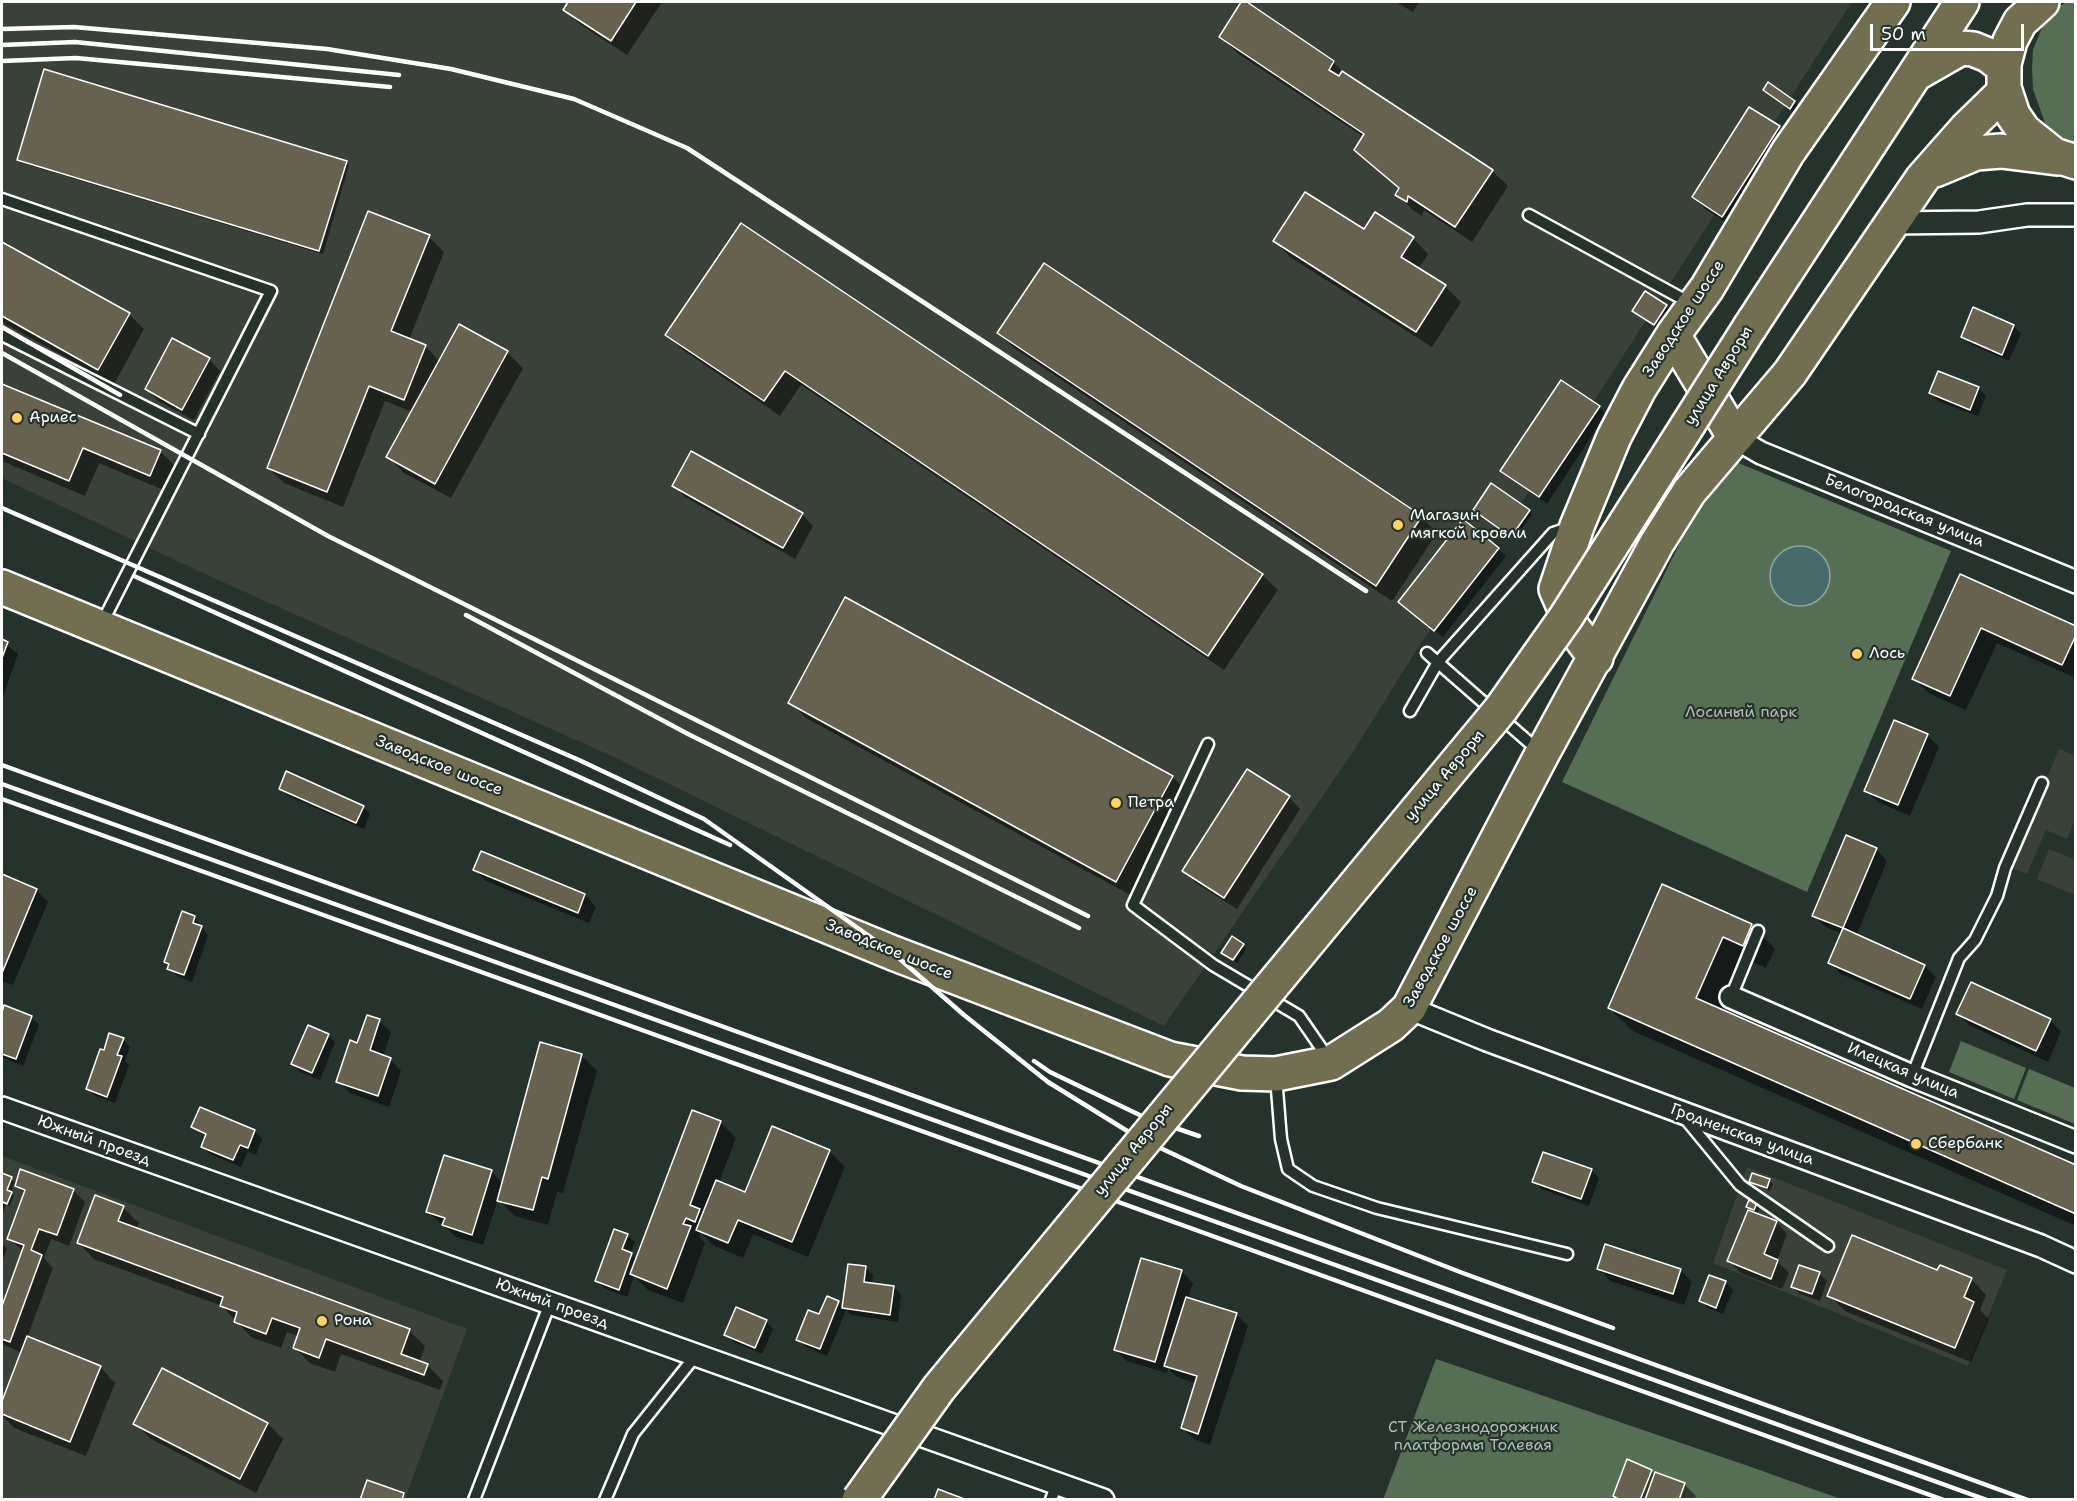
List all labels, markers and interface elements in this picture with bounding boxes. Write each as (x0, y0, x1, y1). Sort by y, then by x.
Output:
scale bar (1873, 12, 2028, 50)
text: 50 m (1881, 22, 1926, 46)
street label: Заводское шоссе (1639, 257, 1729, 381)
street label: улица Авроры (1681, 323, 1757, 429)
place label: Ариес (29, 408, 77, 428)
marker: Ариес (10, 411, 24, 425)
street label: Белогородская улица (1821, 470, 1987, 552)
place label: Магазин мягкой кровли (1410, 506, 1527, 544)
marker: Магазин мягкой кровли (1391, 518, 1405, 532)
place label: Лось (1869, 644, 1905, 664)
marker: Лось (1850, 647, 1864, 661)
park label: Лосиный парк (1685, 703, 1797, 723)
street label: улица Авроры (1401, 726, 1489, 826)
street label: Заводское шоссе (373, 732, 505, 800)
place label: Петра (1128, 793, 1174, 813)
marker: Петра (1109, 796, 1123, 810)
street label: Заводское шоссе (1400, 883, 1482, 1011)
street label: Заводское шоссе (823, 916, 955, 984)
street label: Илецкая улица (1844, 1039, 1962, 1103)
street label: улица Авроры (1091, 1100, 1177, 1200)
street label: Гродненская улица (1668, 1100, 1816, 1170)
street label: Южный проезд (35, 1112, 153, 1170)
place label: Сбербанк (1928, 1134, 2003, 1154)
marker: Сбербанк (1909, 1137, 1923, 1151)
street label: Южный проезд (493, 1275, 611, 1333)
place label: Рона (334, 1311, 372, 1331)
marker: Рона (315, 1314, 329, 1328)
park label: СТ Железнодорожник платформы Толевая (1388, 1418, 1558, 1456)

